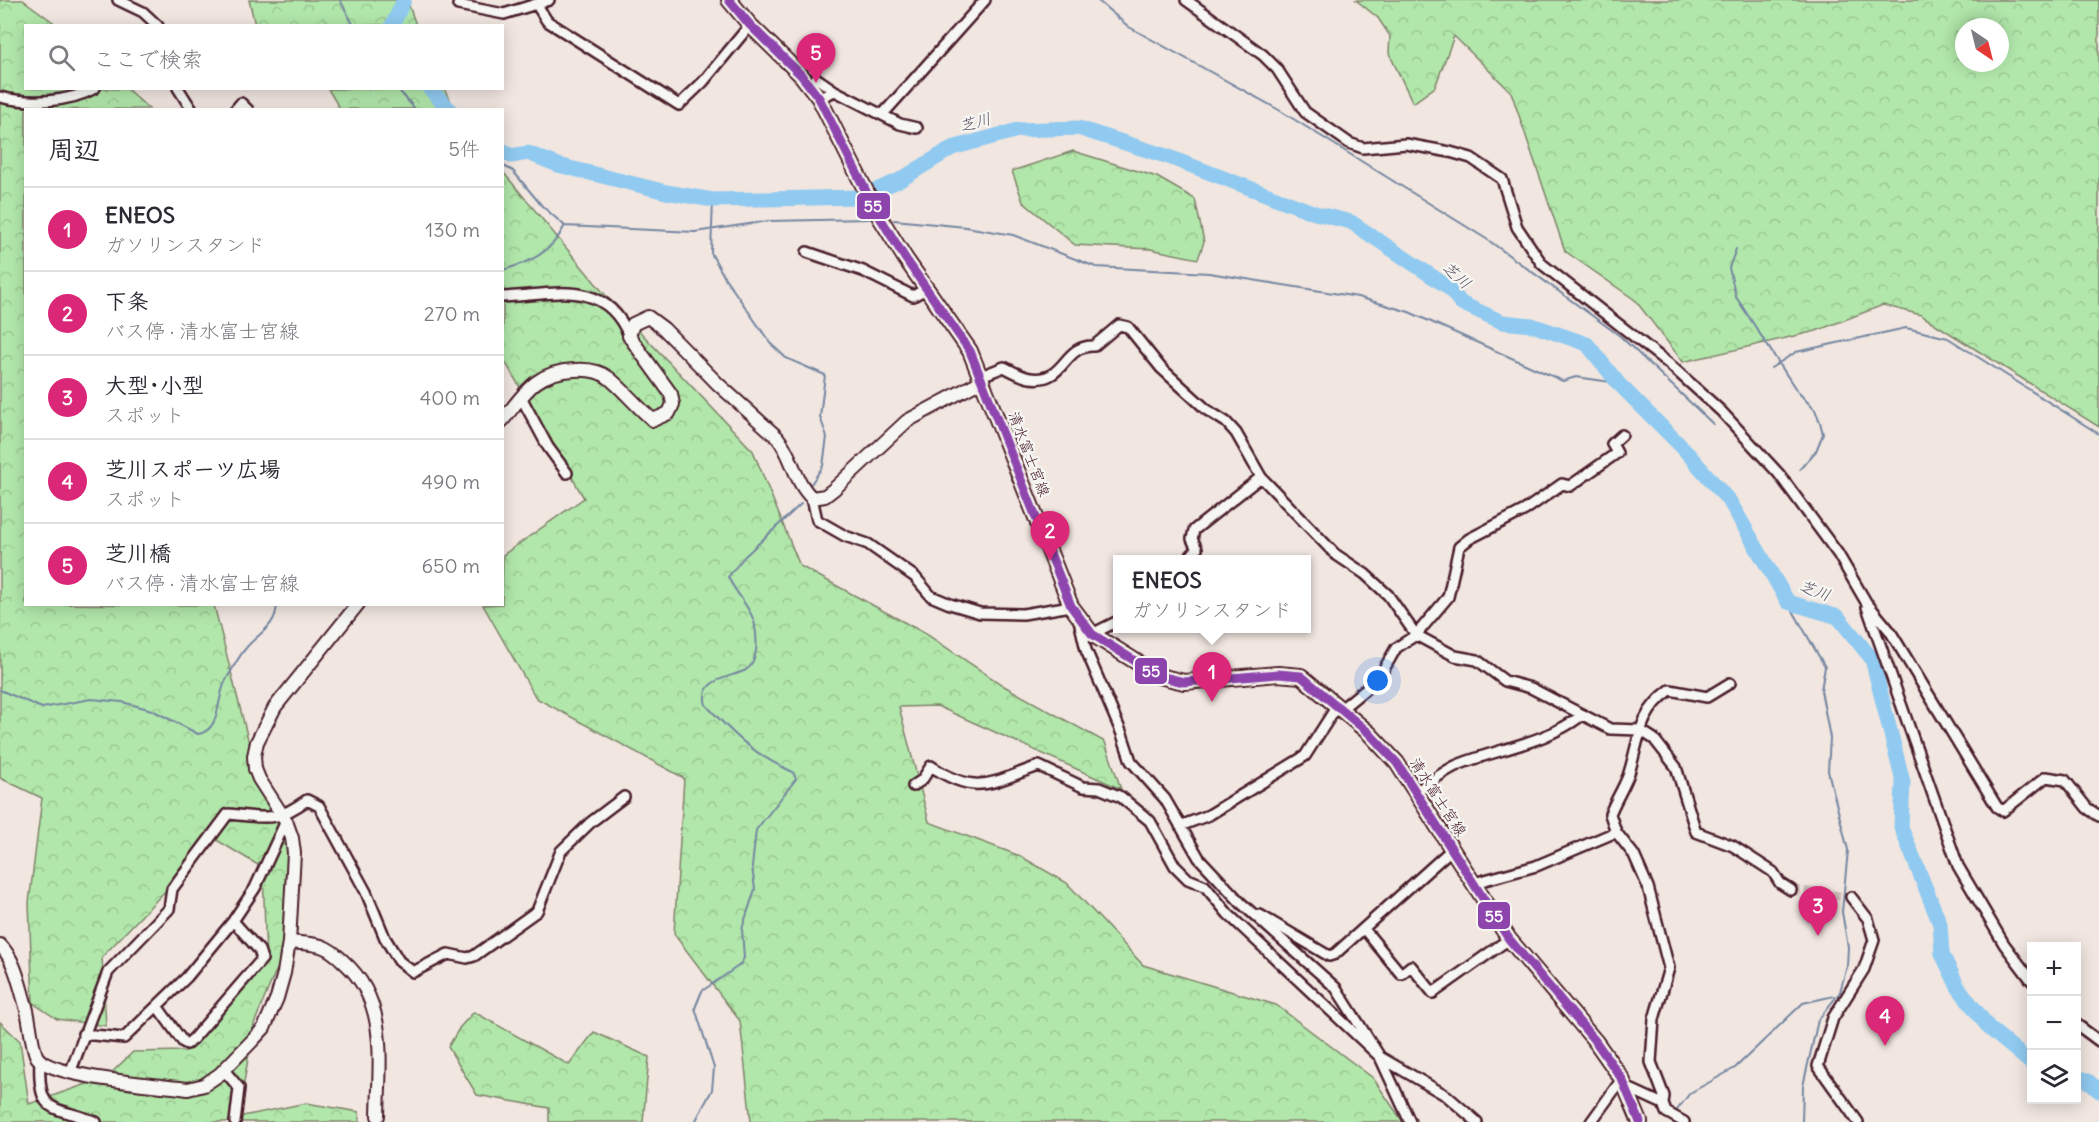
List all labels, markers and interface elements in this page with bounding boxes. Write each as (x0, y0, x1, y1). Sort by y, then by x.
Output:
north arrow (1955, 18, 2009, 72)
search box (24, 24, 504, 90)
pin: 5 (796, 34, 836, 83)
icon: search (45, 41, 78, 74)
text: ここで検索 (93, 45, 203, 73)
water label: 芝川 (957, 108, 993, 136)
text: 周辺 (48, 133, 100, 166)
text: 5件 (449, 136, 480, 161)
line badge: 55 (856, 192, 891, 220)
text: 55 (864, 196, 882, 216)
text: ENEOS (105, 201, 175, 229)
text: 1 (64, 217, 71, 242)
text: 130 m (425, 217, 480, 242)
text: ガソリンスタンド (105, 232, 265, 257)
water label: 芝川 (1438, 257, 1476, 293)
text: 下条 (105, 287, 149, 315)
text: 2 (62, 301, 73, 326)
text: 270 m (424, 301, 480, 326)
text: バス停 · 清水富士宮線 (105, 318, 299, 343)
text: 大型･小型 (105, 371, 204, 399)
text: 3 (62, 385, 73, 410)
text: 400 m (420, 385, 480, 410)
text: スポット (105, 402, 185, 427)
street label: 清水富士宮線 (1004, 408, 1054, 499)
text: 芝川スポーツ広場 (105, 455, 281, 483)
text: 4 (62, 469, 73, 494)
text: 490 m (421, 469, 480, 494)
text: スポット (105, 486, 185, 511)
pin: 2 (1030, 512, 1070, 561)
text: 芝川橋 (105, 539, 171, 567)
text: 5 (62, 553, 73, 578)
text: 650 m (422, 553, 480, 578)
popup (1113, 555, 1311, 633)
text: ENEOS (1132, 566, 1202, 594)
text: バス停 · 清水富士宮線 (105, 570, 299, 595)
water label: 芝川 (1797, 575, 1833, 605)
text: ガソリンスタンド (1132, 597, 1292, 622)
pin: 1 (1192, 652, 1232, 702)
line badge: 55 (1134, 657, 1168, 685)
text: 55 (1142, 661, 1160, 681)
your location (1363, 666, 1392, 695)
street label: 清水富士宮線 (1406, 754, 1471, 840)
pin: 3 (1798, 886, 1838, 936)
line badge: 55 (1477, 901, 1511, 930)
text: 55 (1485, 906, 1503, 926)
map controls (2027, 942, 2081, 1104)
button: + (2027, 942, 2081, 996)
pin: 4 (1866, 996, 1904, 1046)
button: − (2027, 996, 2081, 1050)
button: layers (2027, 1050, 2081, 1104)

